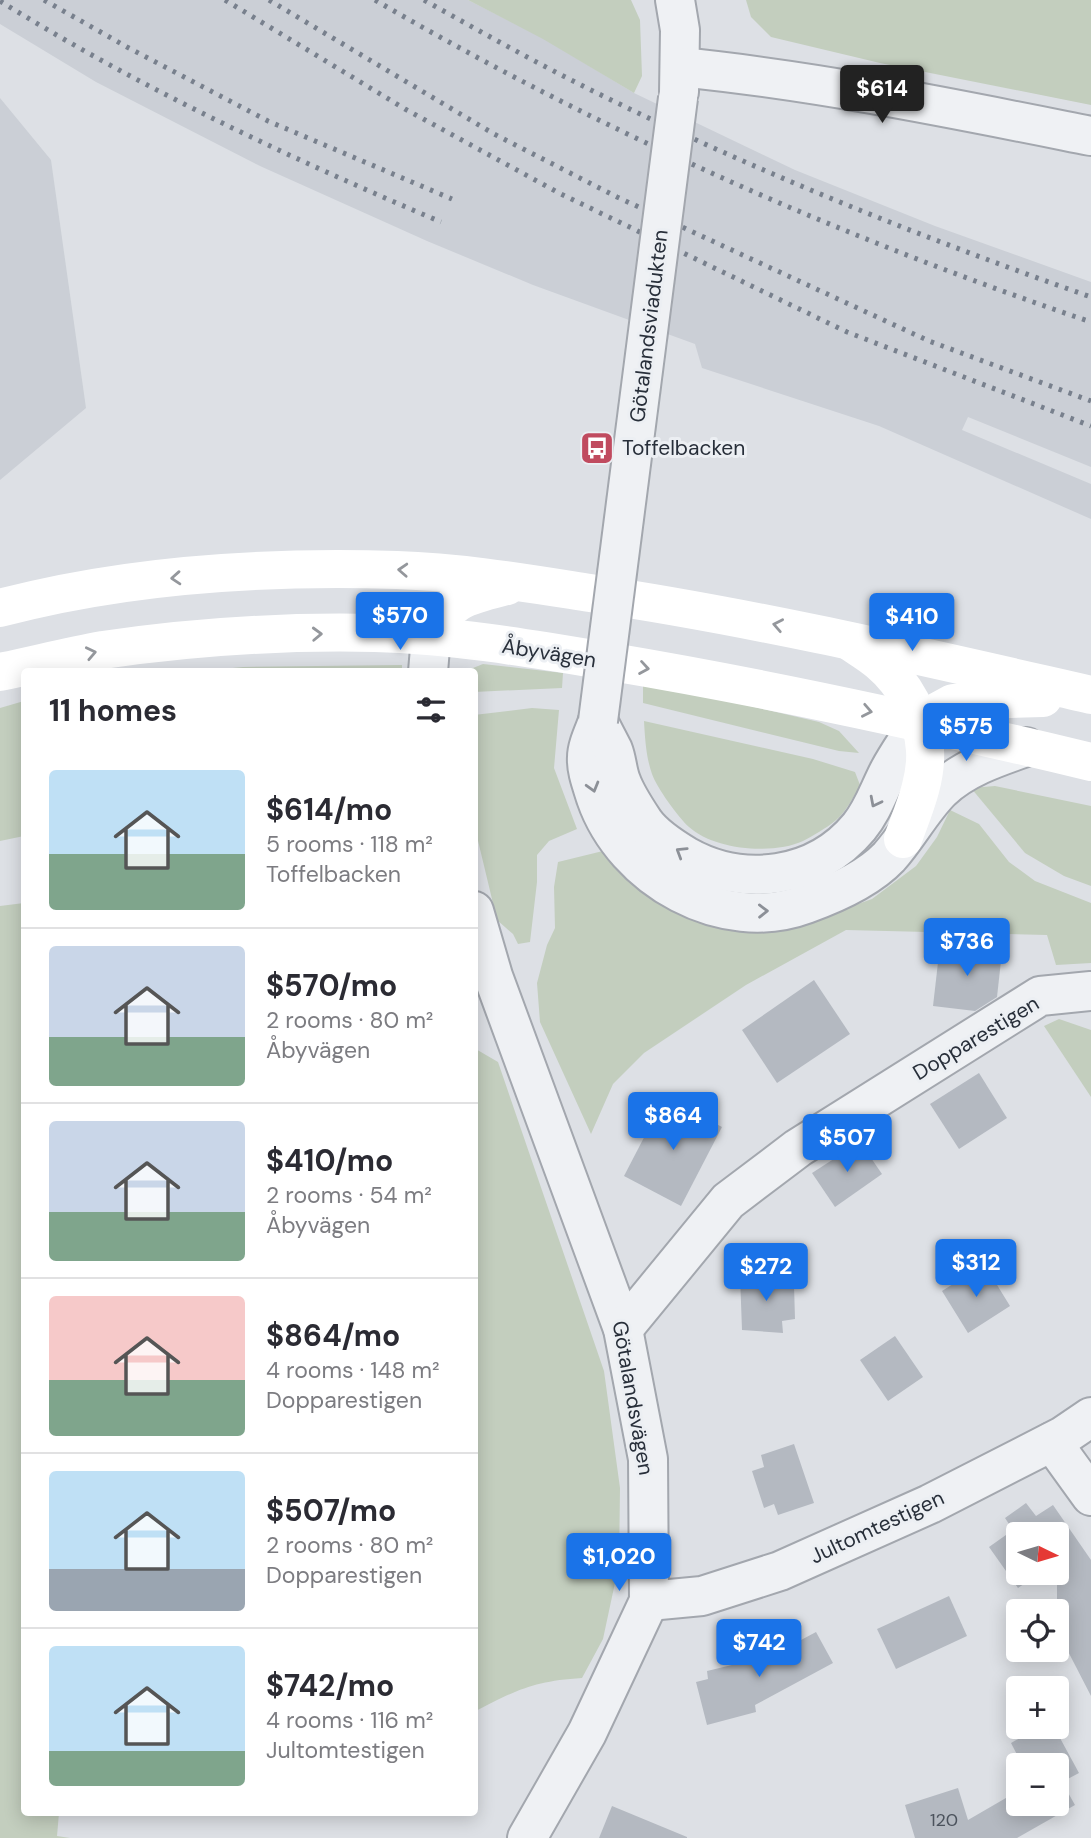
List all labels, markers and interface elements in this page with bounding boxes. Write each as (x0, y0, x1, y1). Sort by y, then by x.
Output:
pin: $614 (841, 66, 923, 125)
text: $614 (856, 73, 908, 103)
street label: Götalandsviadukten (623, 228, 675, 424)
bus stop icon: Toffelbacken (578, 429, 616, 467)
place label: Toffelbacken (622, 434, 745, 462)
one-way arrow (397, 563, 408, 578)
one-way arrow (170, 570, 181, 585)
pin: $570 (359, 592, 441, 652)
pin: $410 (871, 594, 953, 653)
text: $570 (372, 600, 428, 630)
text: $410 (885, 601, 939, 631)
one-way arrow (772, 618, 784, 633)
one-way arrow (312, 626, 323, 641)
street label: Åbyvägen (500, 632, 598, 674)
one-way arrow (85, 646, 97, 661)
one-way arrow (638, 660, 650, 675)
text: 11 homes (49, 691, 177, 730)
icon: filters (412, 691, 450, 729)
one-way arrow (861, 702, 873, 717)
pin: $575 (925, 704, 1007, 763)
text: $575 (939, 711, 993, 741)
one-way arrow (585, 781, 599, 793)
text: $614/mo (266, 790, 392, 829)
one-way arrow (869, 795, 883, 807)
icon: home (105, 798, 189, 882)
text: 5 rooms · 118 m² (266, 829, 433, 859)
one-way arrow (676, 848, 689, 861)
text: Toffelbacken (266, 859, 401, 889)
one-way arrow (758, 903, 769, 919)
pin: $736 (926, 918, 1008, 978)
text: $736 (940, 926, 994, 956)
text: $570/mo (266, 966, 397, 1005)
icon: home (105, 974, 189, 1058)
street label: Dopparestigen (908, 989, 1044, 1087)
text: 2 rooms · 80 m² (266, 1005, 433, 1035)
text: Åbyvägen (266, 1035, 370, 1065)
pin: $864 (632, 1092, 714, 1152)
text: $864 (644, 1100, 702, 1130)
pin: $507 (806, 1114, 888, 1174)
text: $507 (819, 1122, 875, 1152)
text: $410/mo (266, 1141, 393, 1180)
icon: home (105, 1149, 189, 1233)
text: 2 rooms · 54 m² (266, 1180, 432, 1210)
text: Åbyvägen (266, 1210, 370, 1240)
pin: $312 (935, 1240, 1017, 1299)
pin: $272 (725, 1244, 807, 1303)
text: $312 (951, 1247, 1001, 1277)
text: $272 (740, 1251, 792, 1281)
text: $864/mo (266, 1316, 400, 1355)
street label: Götalandsvägen (606, 1319, 660, 1477)
icon: home (105, 1324, 189, 1408)
text: 4 rooms · 148 m² (266, 1355, 440, 1385)
text: Dopparestigen (266, 1385, 422, 1415)
street label: Jultomtestigen (805, 1484, 949, 1570)
text: $507/mo (266, 1491, 396, 1530)
icon: home (105, 1499, 189, 1583)
north arrow (1006, 1522, 1069, 1586)
map controls (1006, 1522, 1069, 1816)
text: 2 rooms · 80 m² (266, 1530, 433, 1560)
pin: $1,020 (562, 1534, 676, 1593)
text: $1,020 (582, 1541, 656, 1571)
text: Dopparestigen (266, 1560, 422, 1590)
button: locate (1006, 1599, 1069, 1662)
pin: $742 (718, 1620, 800, 1679)
text: $742 (732, 1627, 786, 1657)
text: $742/mo (266, 1666, 394, 1705)
icon: home (105, 1674, 189, 1758)
button: + (1006, 1676, 1069, 1739)
text: 4 rooms · 116 m² (266, 1705, 433, 1735)
text: Jultomtestigen (266, 1735, 425, 1765)
button: − (1006, 1753, 1069, 1816)
house number: 120 (930, 1808, 958, 1832)

